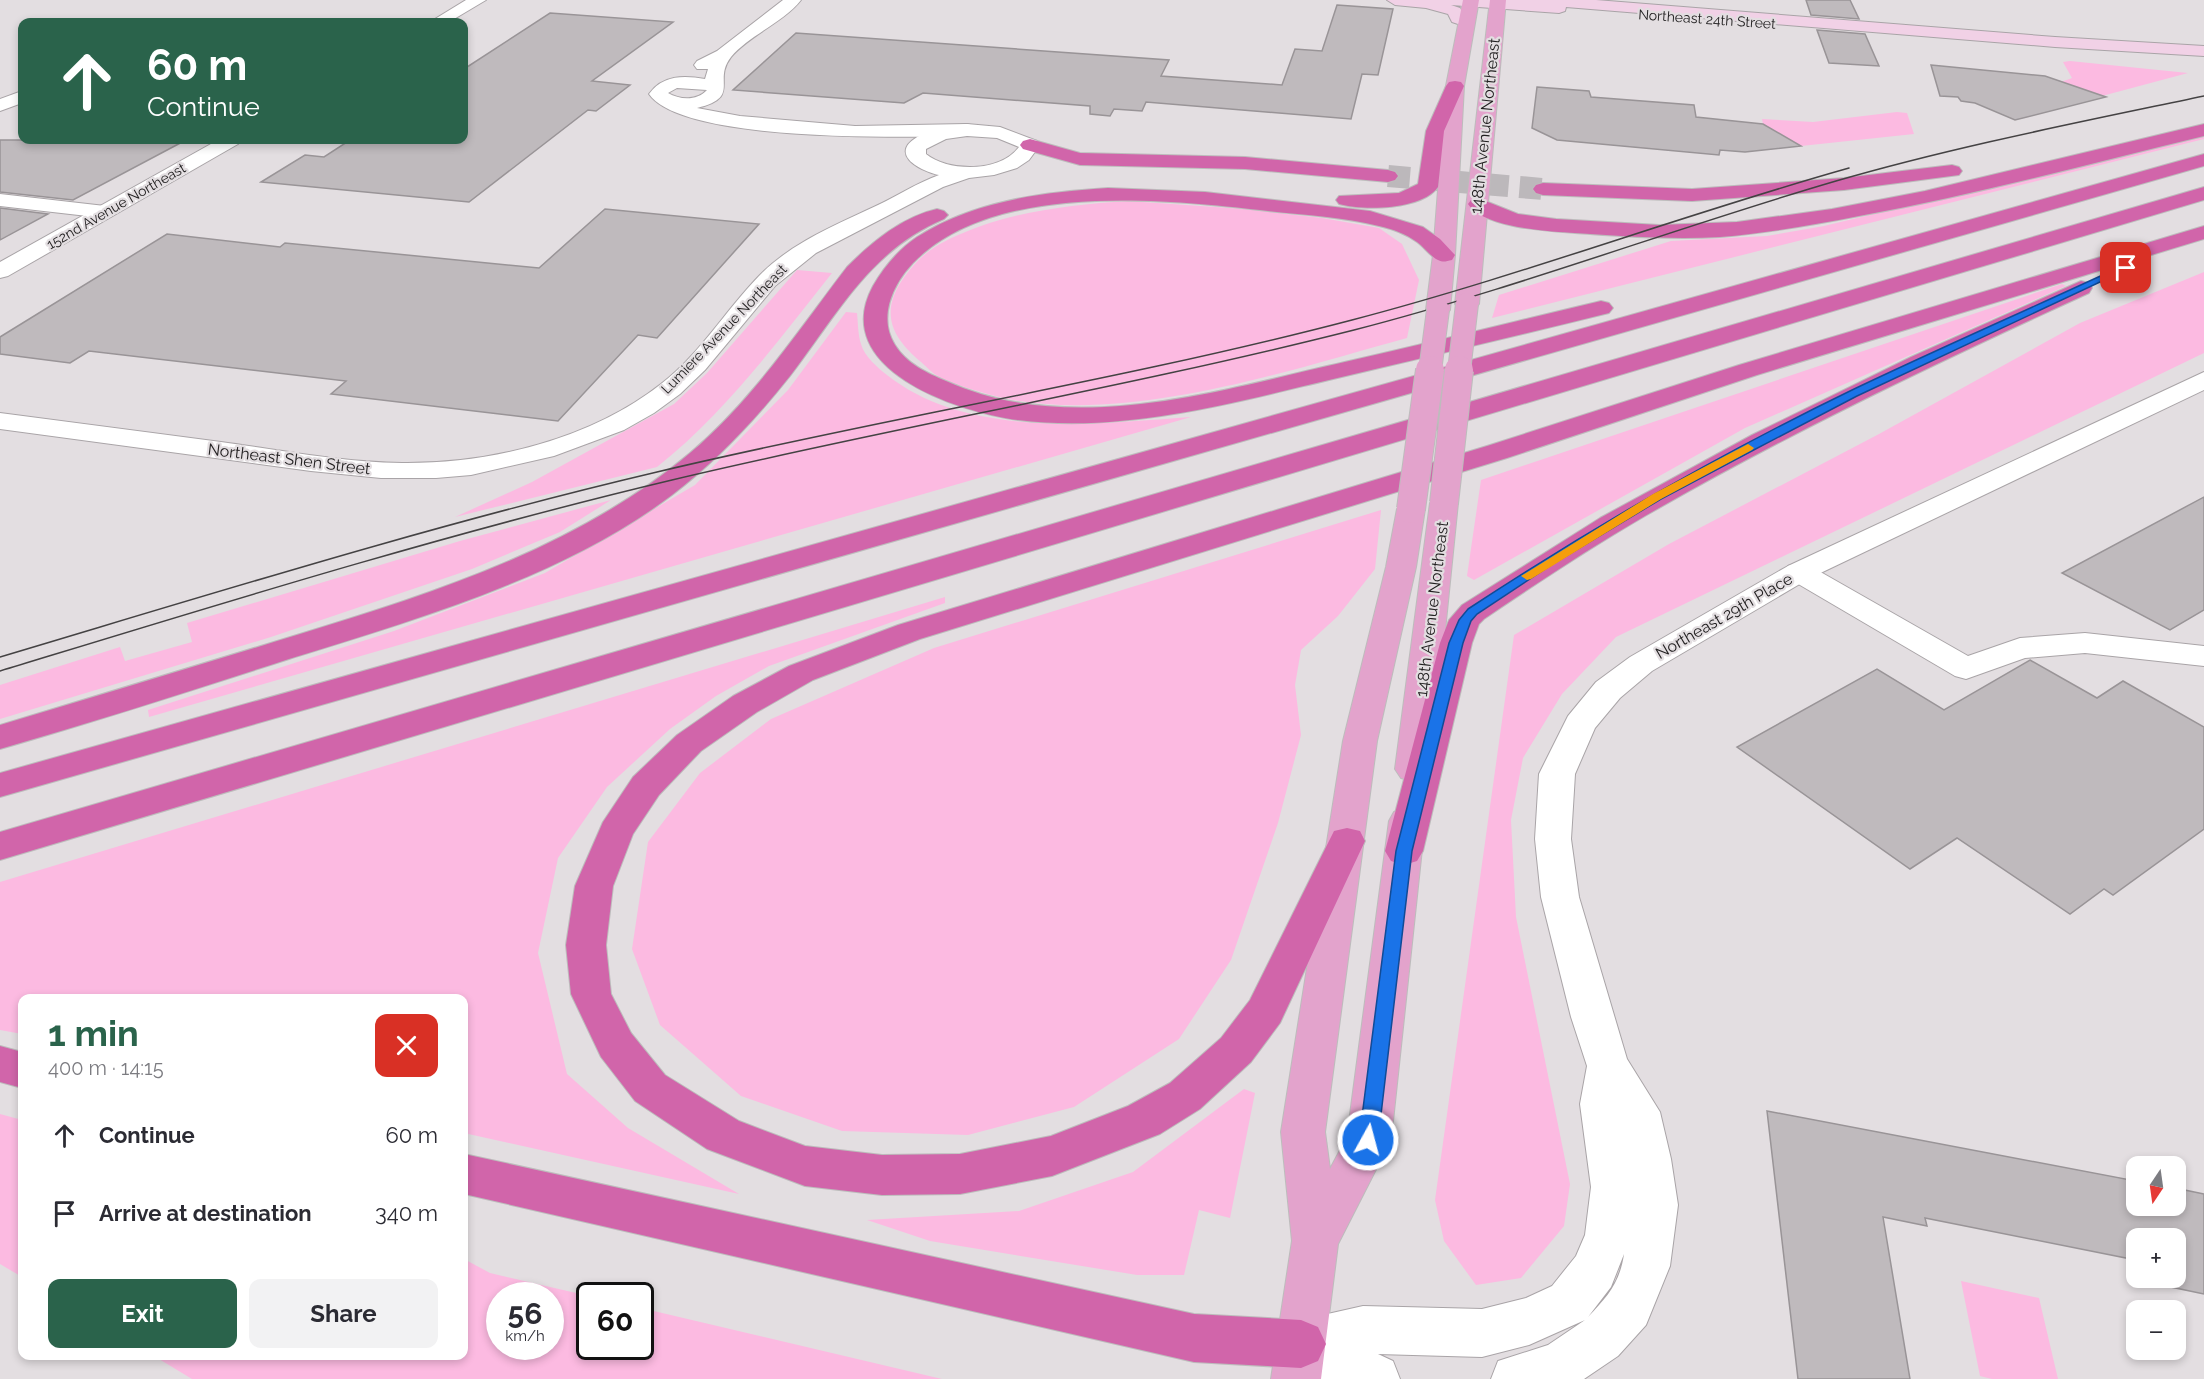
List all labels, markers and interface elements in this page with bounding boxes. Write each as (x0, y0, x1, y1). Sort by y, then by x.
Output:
street label: Northeast 24th Street (1638, 6, 1777, 32)
street label: 148th Avenue Northeast (1466, 36, 1504, 215)
text: 60 m (147, 41, 247, 90)
icon: ahead (48, 42, 126, 120)
text: Continue (147, 91, 260, 122)
street label: 152nd Avenue Northeast (44, 159, 189, 252)
pin (2100, 242, 2151, 293)
icon: arrive (2109, 251, 2142, 284)
street label: Lumiere Avenue Northeast (658, 261, 790, 397)
street label: Northeast Shen Street (207, 440, 372, 478)
street label: 148th Avenue Northeast (1412, 519, 1452, 698)
street label: Northeast 29th Place (1652, 569, 1796, 663)
text: 1 min (48, 1012, 139, 1054)
button: close (375, 1014, 438, 1077)
text: 400 m · 14:15 (48, 1056, 164, 1080)
position arrow (1336, 1108, 1400, 1172)
icon: ahead (48, 1119, 81, 1152)
text: Continue (99, 1122, 195, 1148)
text: 60 m (385, 1122, 438, 1148)
north arrow (2126, 1156, 2186, 1216)
map controls (2126, 1156, 2186, 1360)
icon: arrive (48, 1197, 81, 1230)
text: Arrive at destination (99, 1200, 312, 1226)
text: 340 m (375, 1200, 438, 1226)
button: + (2126, 1228, 2186, 1288)
button: Exit (48, 1279, 237, 1348)
button: Share (249, 1279, 438, 1348)
speed limit sign: 60 (576, 1282, 654, 1360)
text: 56 (508, 1296, 542, 1331)
button: − (2126, 1300, 2186, 1360)
text: km/h (505, 1327, 545, 1345)

